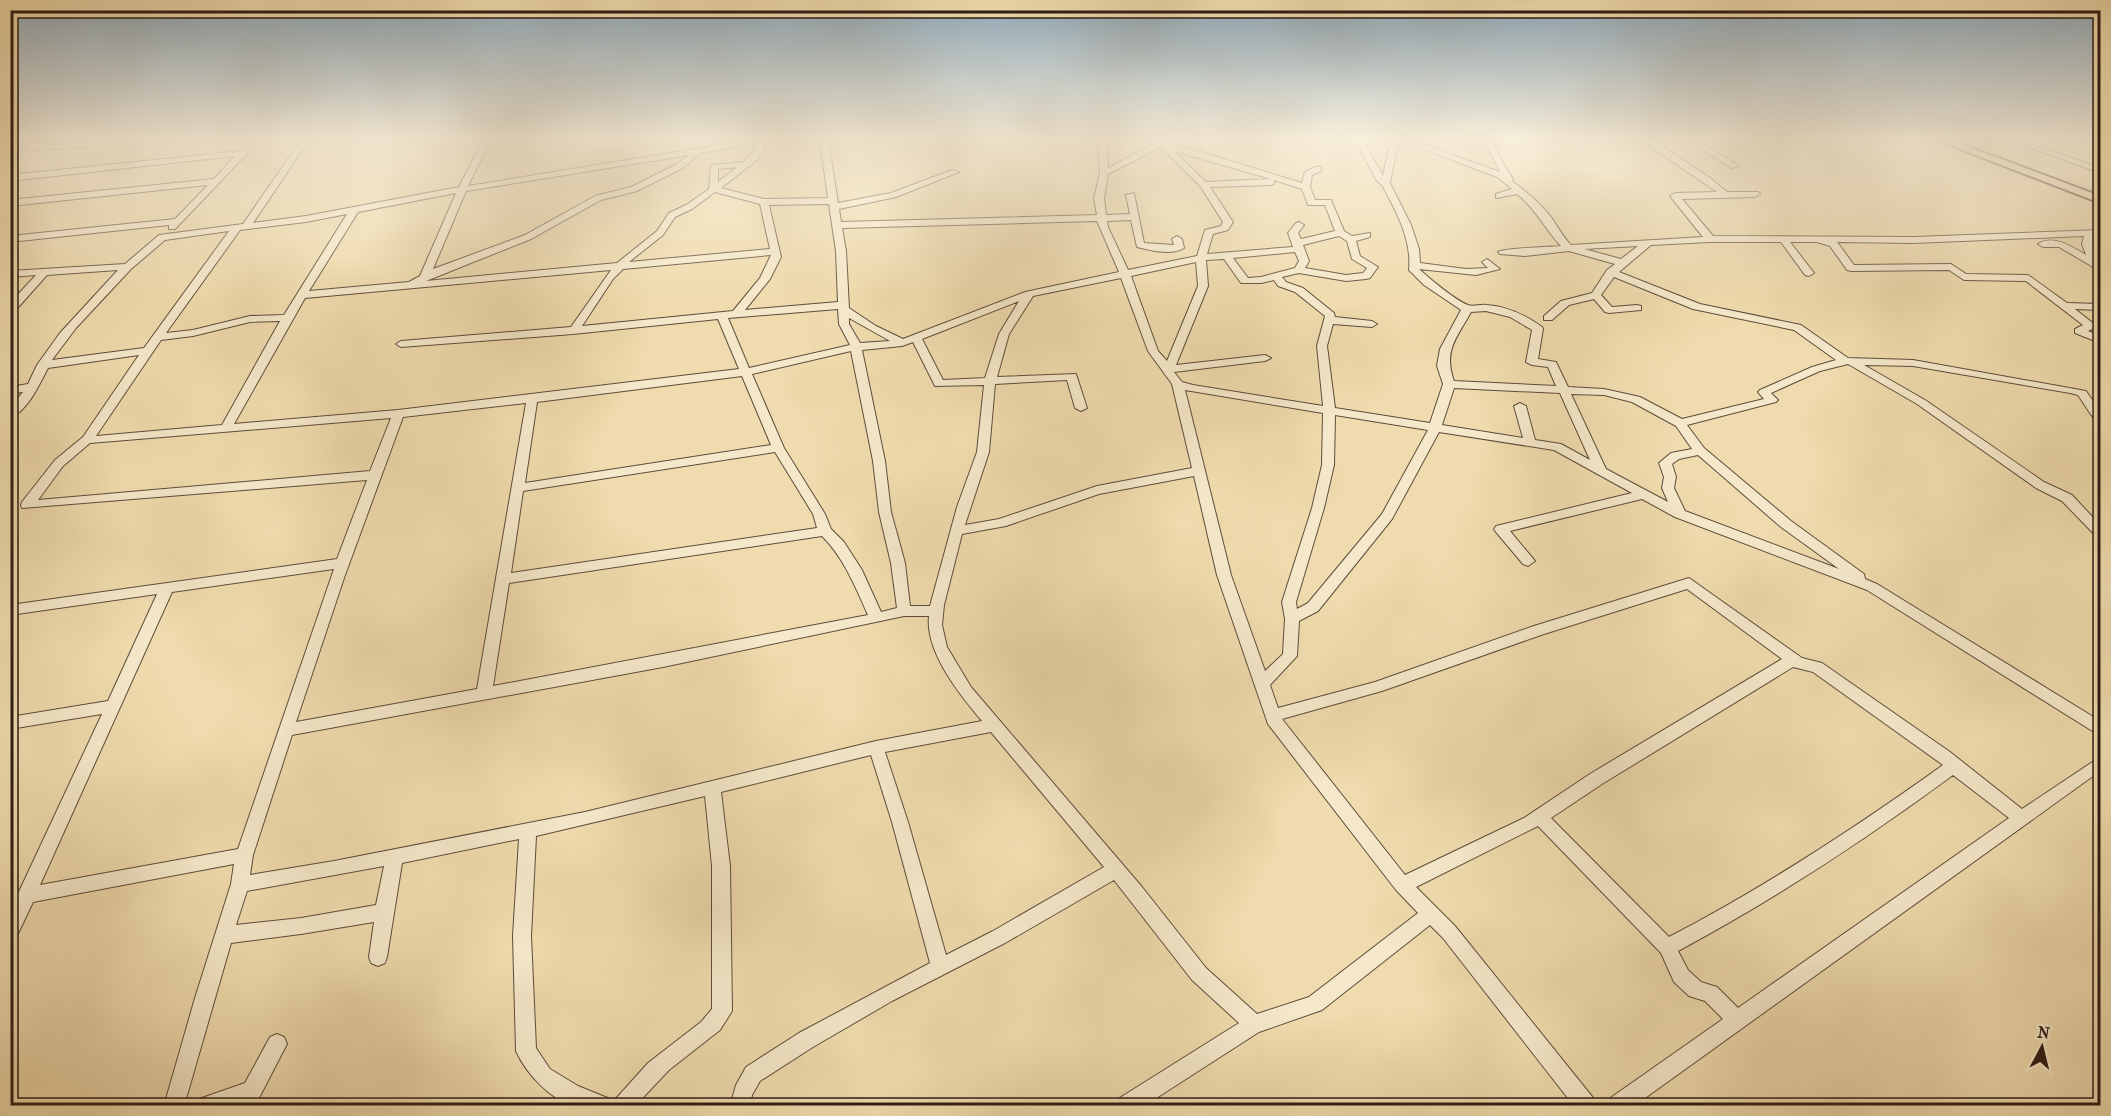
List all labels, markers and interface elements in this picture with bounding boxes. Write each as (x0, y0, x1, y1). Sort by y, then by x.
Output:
north arrow (2012, 1017, 2072, 1077)
text: N (2037, 1022, 2052, 1043)

